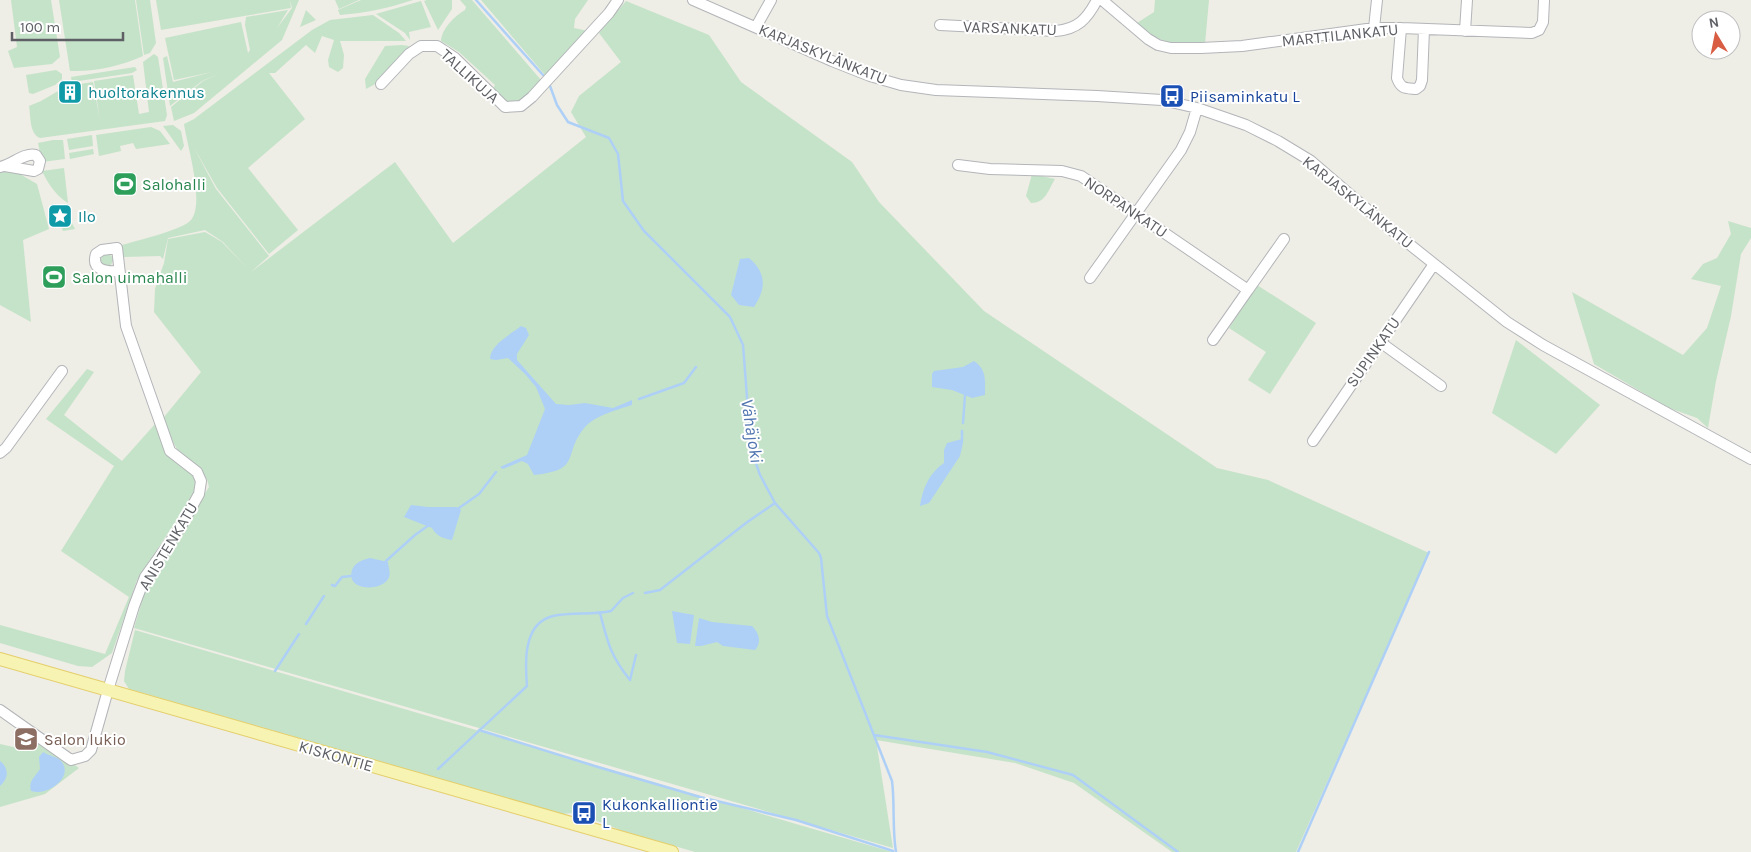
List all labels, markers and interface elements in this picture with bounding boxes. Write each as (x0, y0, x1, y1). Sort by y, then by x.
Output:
scale bar (12, 10, 124, 42)
north arrow (1691, 10, 1741, 60)
text: N (1707, 13, 1720, 32)
street label: VARSANKATU (963, 17, 1057, 39)
text: 100 m (20, 18, 60, 36)
street label: MARTTILANKATU (1281, 19, 1399, 51)
street label: KARJASKYLÄNKATU (756, 20, 890, 88)
street label: TALLIKUJA (437, 45, 503, 107)
building icon: huoltorakennus (57, 79, 83, 105)
place label: huoltorakennus (88, 83, 205, 102)
bus stop icon: Piisaminkatu L (1159, 83, 1185, 109)
place label: Piisaminkatu L (1190, 87, 1300, 106)
street label: KARJASKYLÄNKATU (1299, 152, 1417, 252)
sports icon: Salohalli (112, 171, 138, 197)
street label: NORPANKATU (1081, 172, 1171, 242)
place label: Salohalli (142, 175, 206, 194)
place icon: Ilo (47, 203, 73, 229)
place label: Ilo (78, 207, 96, 226)
sports icon: Salon uimahalli (41, 264, 67, 290)
place label: Salon uimahalli (72, 268, 188, 287)
street label: SUPINKATU (1342, 313, 1404, 391)
water label: Vähäjoki (736, 397, 768, 465)
street label: ANISTENKATU (134, 499, 202, 593)
school or university icon: Salon lukio (13, 726, 39, 752)
place label: Salon lukio (44, 730, 126, 749)
street label: KISKONTIE (297, 736, 375, 776)
place label: Kukonkalliontie L (602, 795, 718, 832)
bus stop icon: Kukonkalliontie L (571, 800, 597, 826)

